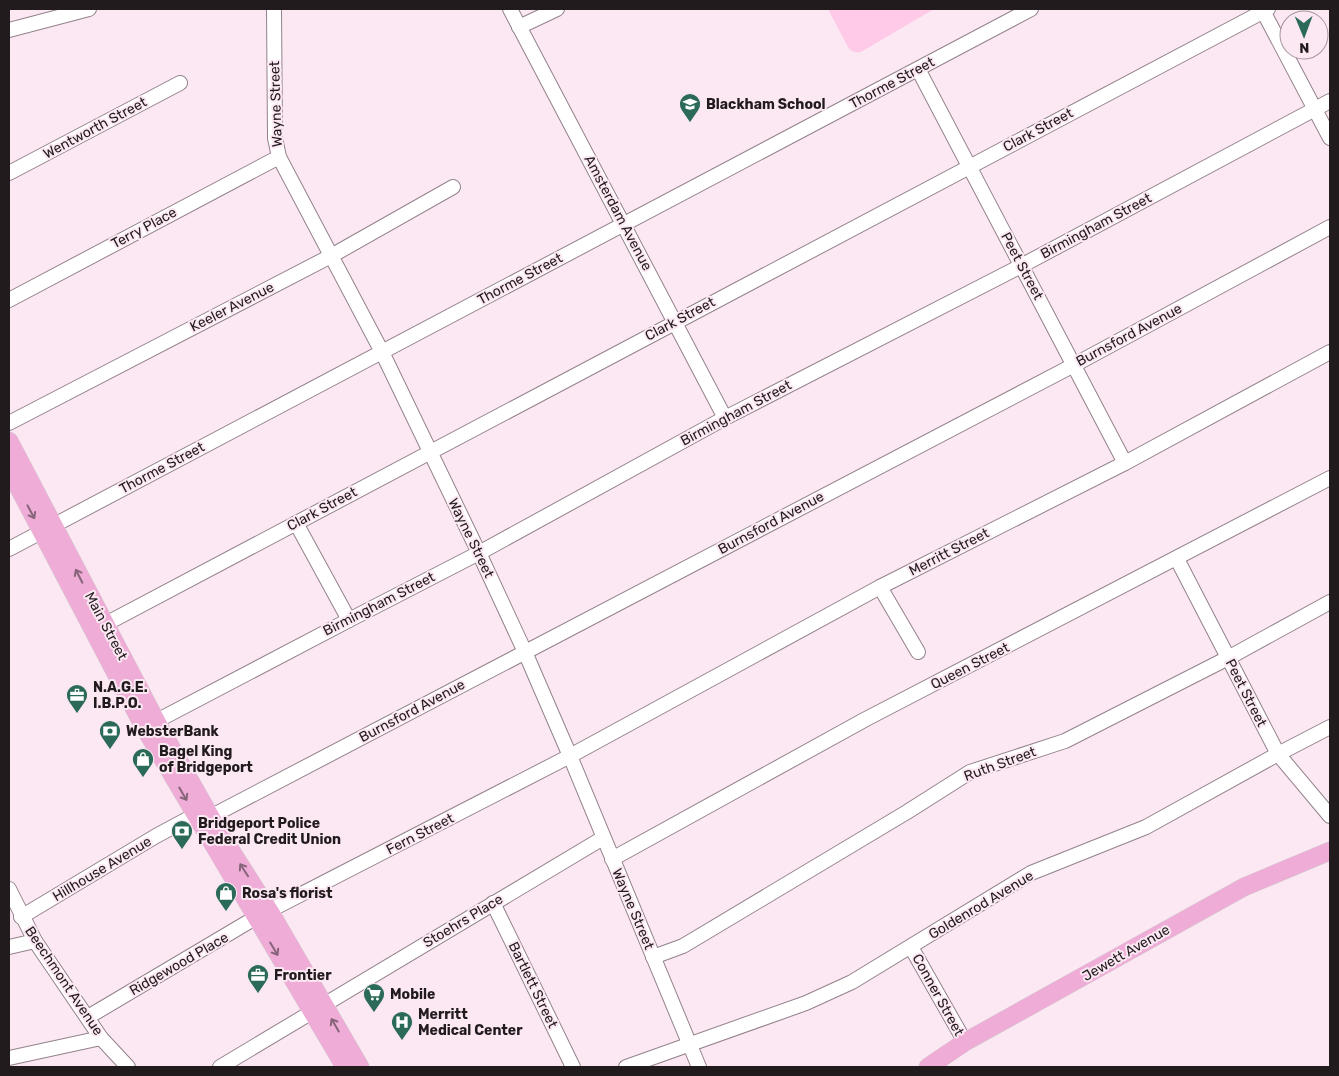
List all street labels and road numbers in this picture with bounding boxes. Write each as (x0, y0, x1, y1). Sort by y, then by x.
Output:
street label: Thorme Street (847, 53, 938, 113)
street label: Wayne Street (266, 60, 286, 147)
street label: Wentworth Street (40, 93, 150, 162)
street label: Clark Street (1000, 104, 1076, 156)
street label: Amsterdam Avenue (580, 152, 656, 274)
street label: Birmingham Street (1038, 189, 1155, 262)
street label: Terry Place (108, 204, 180, 252)
street label: Peet Street (997, 229, 1047, 303)
street label: Thorme Street (475, 249, 566, 309)
street label: Keeler Avenue (187, 278, 277, 335)
street label: Clark Street (642, 293, 718, 345)
street label: Burnsford Avenue (1073, 300, 1185, 370)
street label: Birmingham Street (678, 376, 795, 449)
street label: Thorme Street (117, 438, 208, 498)
street label: Clark Street (284, 483, 360, 535)
street label: Burnsford Avenue (715, 488, 827, 558)
street label: Wayne Street (444, 495, 498, 581)
street label: Merritt Street (906, 524, 992, 580)
street label: Birmingham Street (320, 568, 438, 640)
street label: Main Street (81, 589, 131, 663)
street label: Queen Street (928, 639, 1013, 693)
street label: Peet Street (1222, 656, 1271, 730)
street label: Burnsford Avenue (356, 676, 468, 746)
street label: Ruth Street (962, 743, 1039, 785)
street label: Fern Street (383, 809, 457, 858)
street label: Hillhouse Avenue (50, 833, 155, 905)
street label: Wayne Street (608, 866, 658, 953)
street label: Goldenrod Avenue (926, 867, 1037, 943)
street label: Stoehrs Place (420, 890, 506, 952)
street label: Jewett Avenue (1079, 921, 1173, 985)
street label: Beechmont Avenue (21, 923, 107, 1039)
street label: Ridgewood Place (126, 929, 232, 999)
street label: Bartlett Street (505, 939, 561, 1031)
street label: Conner Street (908, 951, 968, 1039)

